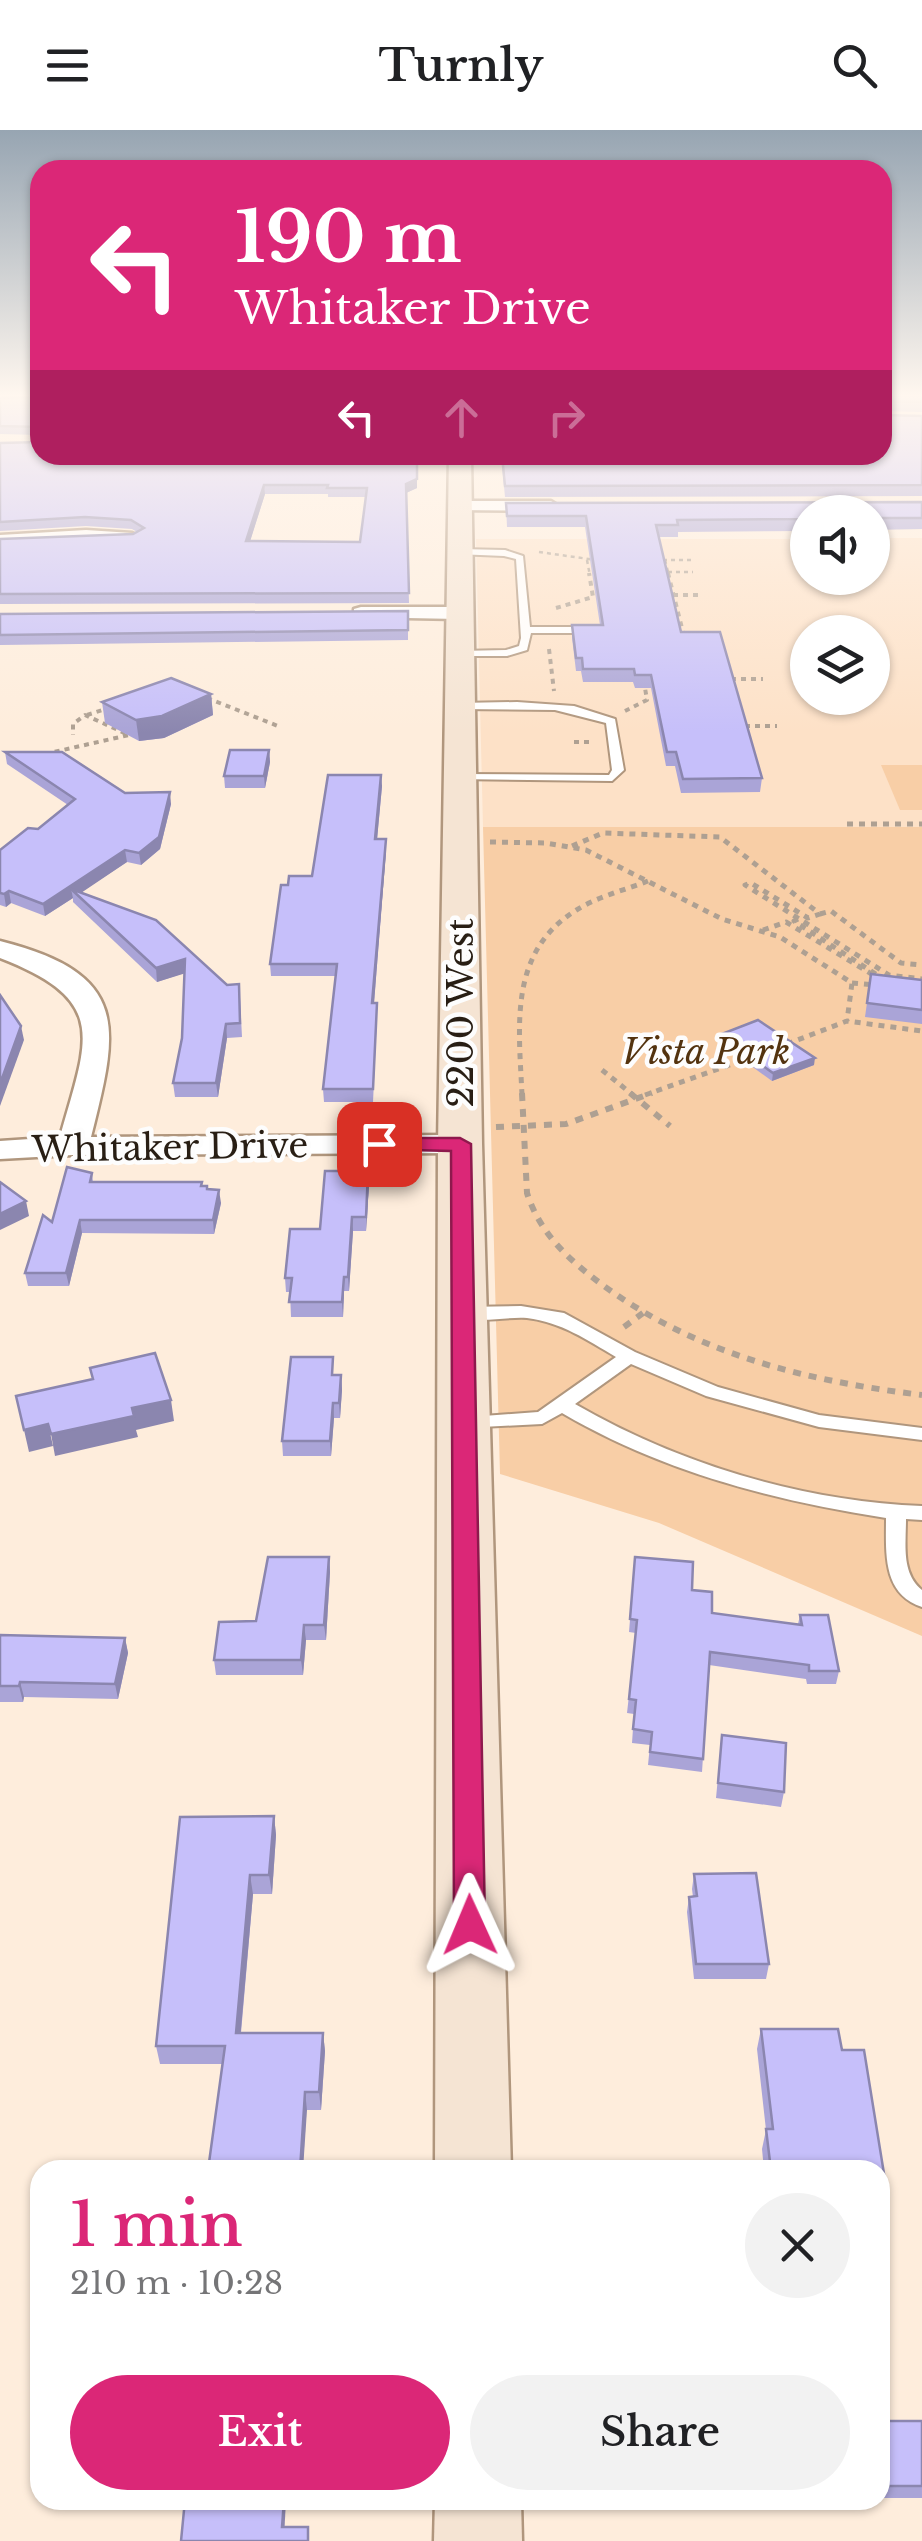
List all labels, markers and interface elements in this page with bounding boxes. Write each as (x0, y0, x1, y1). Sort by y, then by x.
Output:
text: Turnly (379, 37, 543, 93)
icon: menu (40, 38, 95, 93)
icon: search (827, 38, 882, 93)
text: 190 m (235, 194, 462, 281)
icon: left (70, 200, 200, 330)
text: Whitaker Drive (235, 280, 591, 336)
icon: left (329, 390, 384, 445)
icon: ahead (434, 390, 489, 445)
icon: right (539, 390, 594, 445)
map controls (790, 495, 890, 715)
button: sound (790, 495, 890, 595)
button: layers (790, 615, 890, 715)
street label: 2200 West (439, 918, 482, 1108)
park label: Vista Park (622, 1030, 790, 1073)
pin (337, 1102, 422, 1187)
icon: arrive (352, 1117, 407, 1172)
street label: Whitaker Drive (30, 1123, 309, 1171)
position arrow (418, 1873, 522, 1977)
text: 1 min (70, 2188, 243, 2262)
button: close (745, 2193, 850, 2298)
text: 210 m · 10:28 (70, 2263, 283, 2303)
button: Exit (70, 2375, 450, 2490)
button: Share (470, 2375, 850, 2490)

